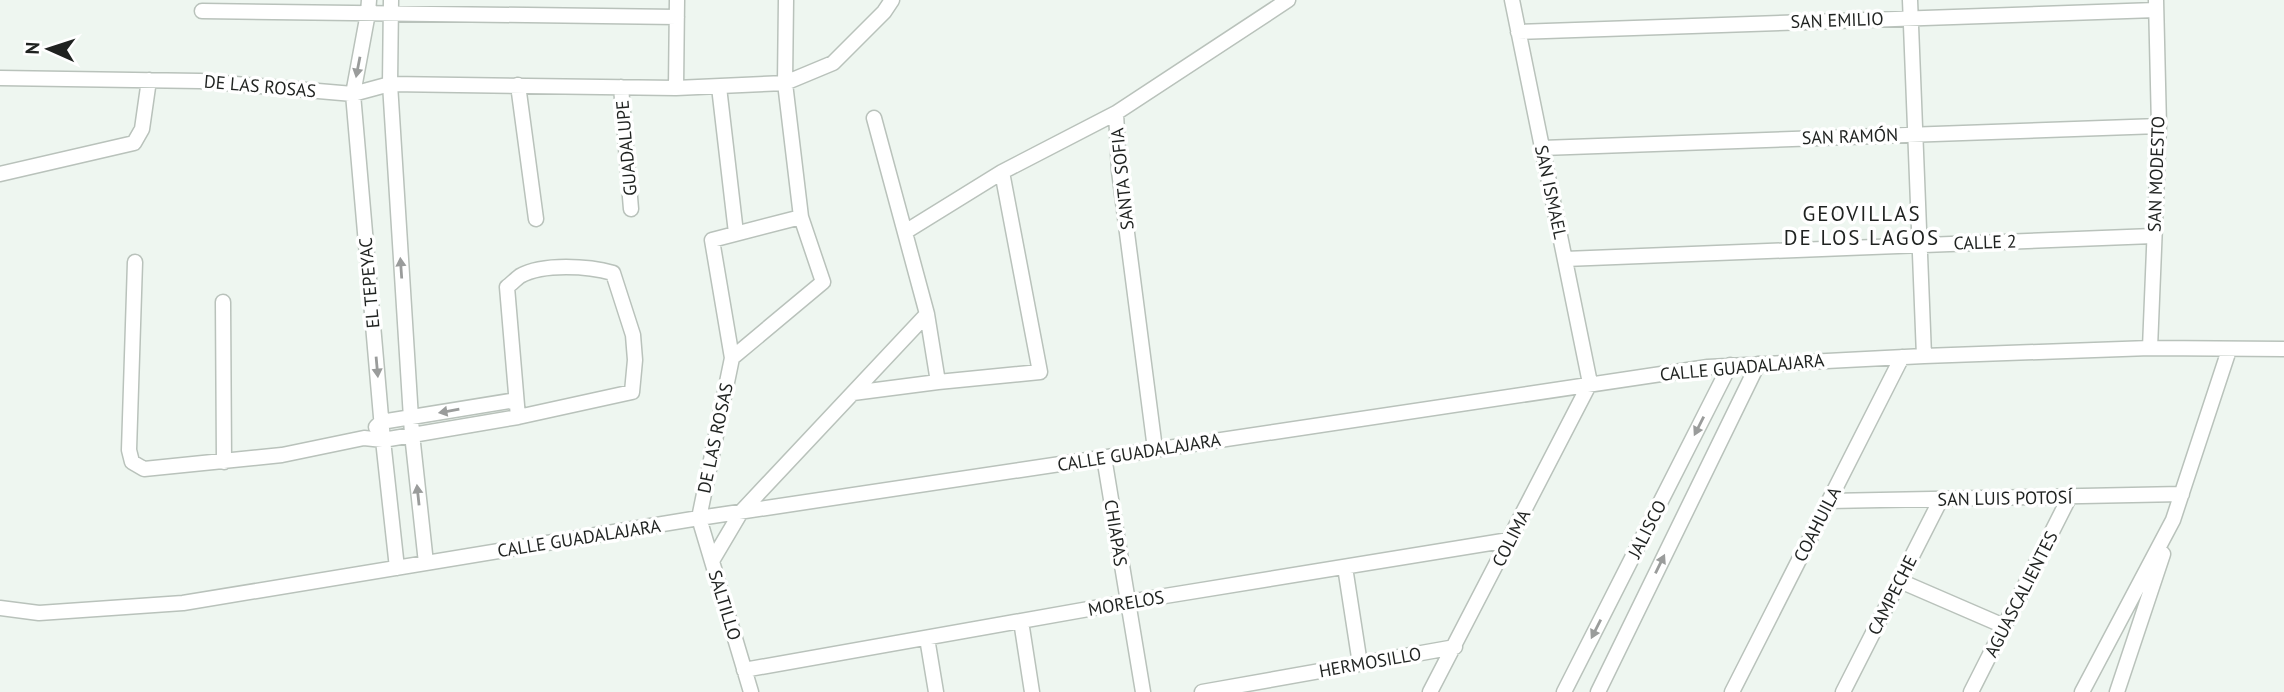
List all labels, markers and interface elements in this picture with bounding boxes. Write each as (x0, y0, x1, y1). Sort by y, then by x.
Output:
street label: SAN EMILIO (1790, 7, 1884, 33)
north arrow (14, 14, 84, 84)
text: N (20, 41, 44, 55)
one-way arrow (353, 56, 364, 78)
street label: DE LAS ROSAS (203, 70, 317, 102)
street label: GUADALUPE (610, 99, 642, 197)
street label: SAN MODESTO (2142, 116, 2170, 232)
street label: SAN RAMÓN (1801, 123, 1899, 149)
street label: SANTA SOFIA (1105, 126, 1139, 231)
street label: SAN ISMAEL (1530, 143, 1572, 241)
district label: GEOVILLAS DE LOS LAGOS (1784, 200, 1940, 251)
street label: CALLE 2 (1953, 229, 2017, 255)
street label: EL TEPEYAC (354, 237, 384, 329)
one-way arrow (395, 257, 406, 279)
street label: CALLE GUADALAJARA (1659, 348, 1826, 386)
one-way arrow (372, 356, 383, 378)
street label: DE LAS ROSAS (692, 381, 738, 495)
one-way arrow (438, 406, 460, 417)
one-way arrow (1693, 416, 1704, 436)
street label: CALLE GUADALAJARA (1056, 428, 1223, 476)
street label: COAHUILA (1788, 482, 1846, 565)
one-way arrow (413, 484, 424, 506)
street label: SAN LUIS POTOSÍ (1937, 485, 2073, 511)
street label: JALISCO (1622, 496, 1671, 563)
street label: CHIAPAS (1099, 498, 1133, 568)
street label: COLIMA (1487, 505, 1535, 571)
street label: CALLE GUADALAJARA (496, 514, 663, 562)
street label: AGUASCALIENTES (1979, 527, 2063, 661)
street label: CAMPECHE (1862, 551, 1922, 639)
one-way arrow (1654, 554, 1665, 574)
street label: SALTILLO (703, 567, 747, 643)
street label: MORELOS (1086, 585, 1166, 621)
one-way arrow (1590, 619, 1601, 639)
street label: HERMOSILLO (1317, 642, 1423, 682)

